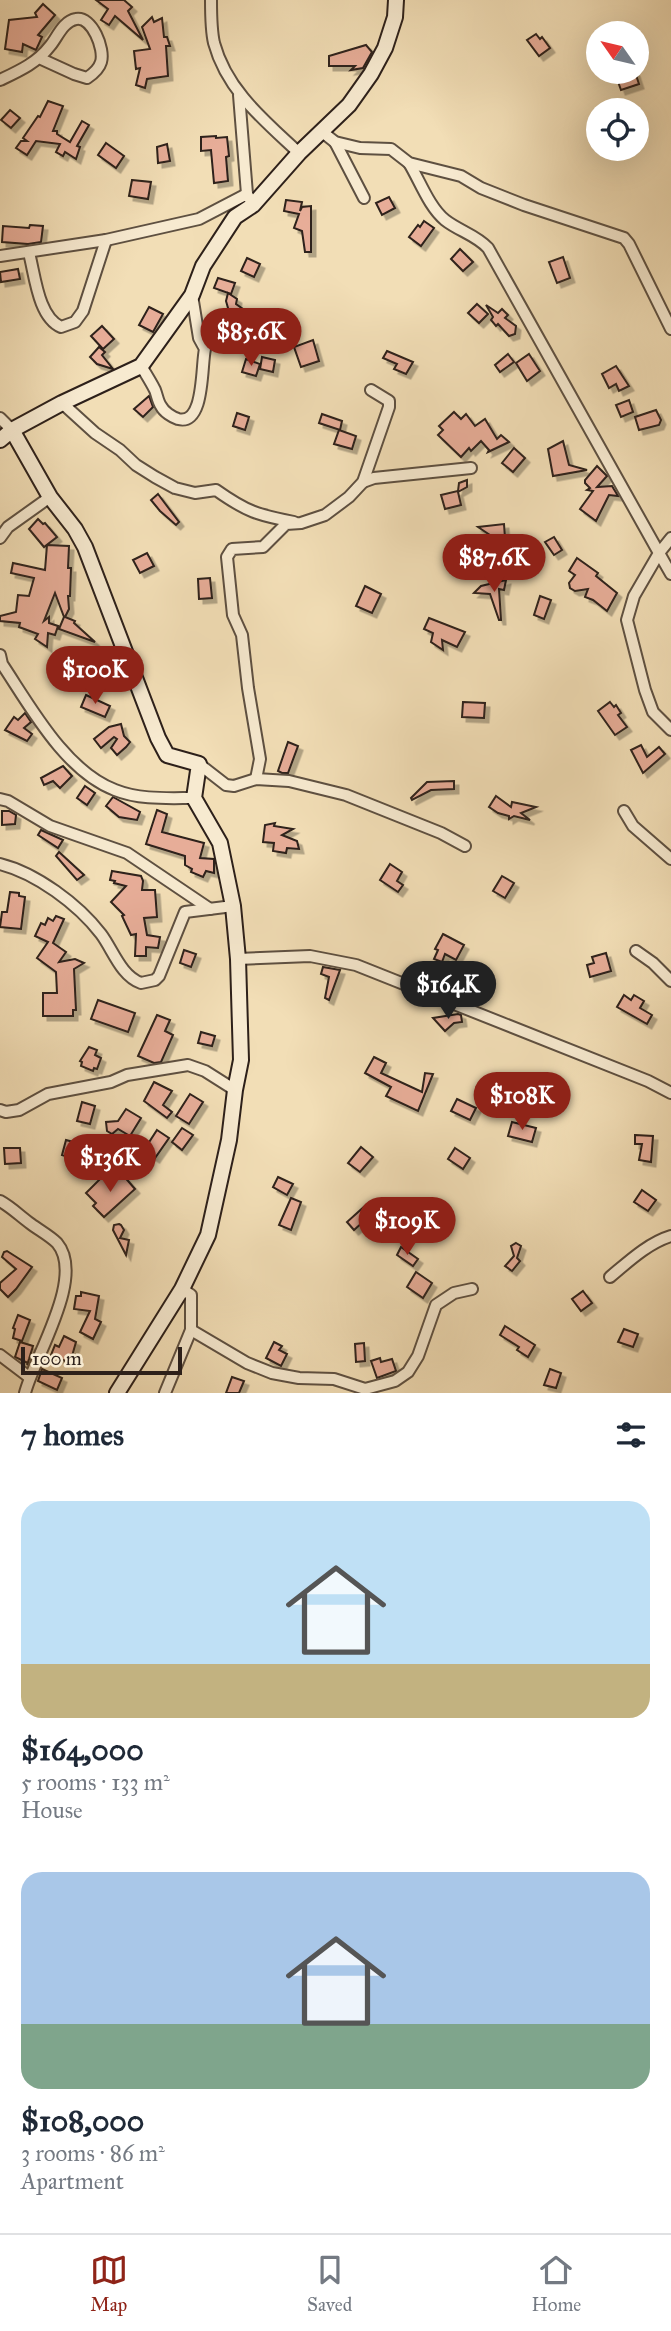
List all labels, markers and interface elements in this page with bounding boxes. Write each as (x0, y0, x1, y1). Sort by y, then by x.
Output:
north arrow (586, 21, 649, 84)
map controls (586, 21, 649, 161)
button: locate (586, 98, 649, 161)
pin: $85.6K (194, 308, 308, 368)
text: $85.6K (216, 317, 286, 345)
pin: $87.6K (437, 534, 551, 594)
text: $87.6K (459, 543, 529, 571)
pin: $100K (46, 646, 144, 706)
text: $100K (62, 655, 128, 683)
pin: $164K (399, 962, 497, 1021)
text: $164K (416, 970, 480, 998)
pin: $108K (473, 1072, 571, 1132)
text: $108K (490, 1081, 554, 1109)
pin: $136K (61, 1134, 159, 1194)
text: $136K (80, 1143, 140, 1171)
pin: $109K (358, 1198, 456, 1257)
text: $109K (375, 1206, 439, 1234)
scale bar (21, 1344, 182, 1376)
text: 100 m (32, 1347, 82, 1370)
icon: filters (612, 1416, 650, 1454)
text: 7 homes (21, 1417, 124, 1453)
icon: home (273, 1547, 399, 1673)
text: $164,000 (21, 1732, 144, 1768)
text: 5 rooms · 133 m² (21, 1768, 170, 1796)
text: House (21, 1796, 83, 1824)
icon: home (273, 1918, 399, 2044)
text: $108,000 (21, 2103, 144, 2139)
text: 3 rooms · 86 m² (21, 2139, 165, 2167)
text: Apartment (21, 2167, 124, 2195)
tab: Map (90, 2251, 128, 2316)
tab: Saved (307, 2251, 352, 2316)
tab: Home (532, 2251, 581, 2316)

